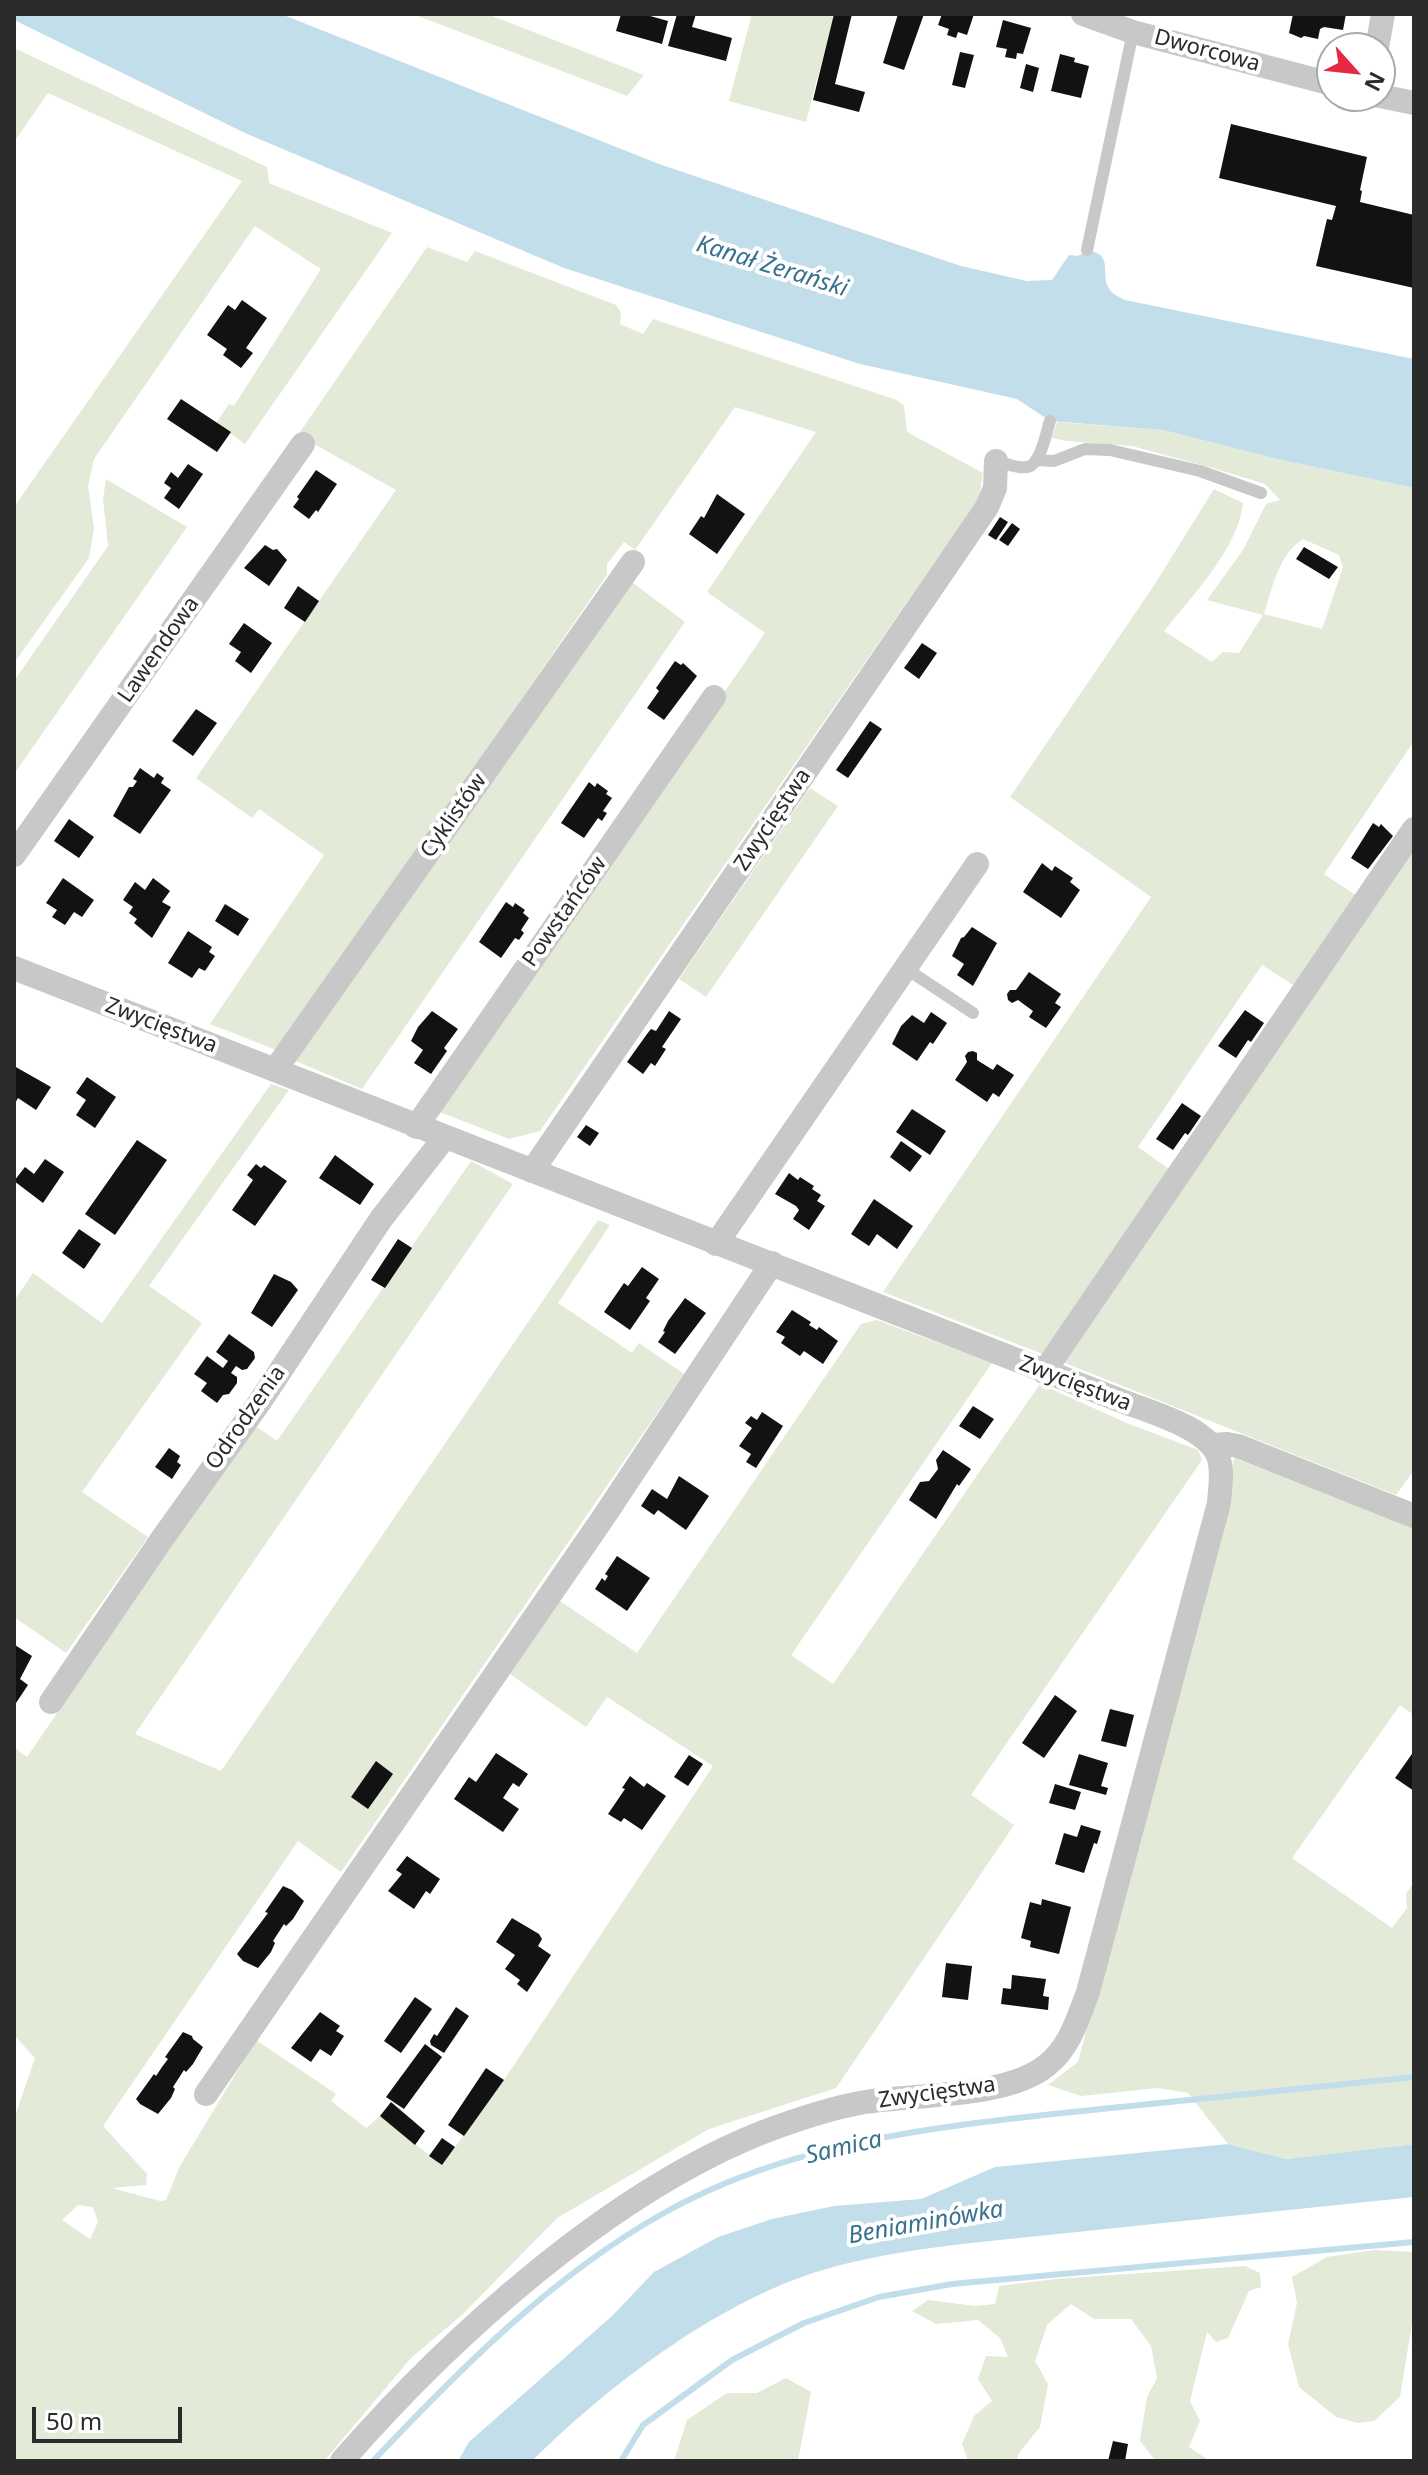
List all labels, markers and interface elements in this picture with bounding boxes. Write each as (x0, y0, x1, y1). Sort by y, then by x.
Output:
street label: Dworcowa (1151, 24, 1263, 78)
north arrow (1316, 32, 1396, 112)
text: N (1358, 67, 1393, 97)
water label: Kanał Żerański (693, 230, 851, 304)
street label: Lawendowa (113, 592, 205, 708)
street label: Zwycięstwa (729, 764, 817, 876)
street label: Cyklistów (415, 769, 493, 863)
street label: Powstańców (517, 852, 613, 972)
street label: Zwycięstwa (101, 993, 221, 1059)
street label: Zwycięstwa (1015, 1351, 1135, 1417)
street label: Odrodzenia (201, 1361, 291, 1475)
street label: Zwycięstwa (877, 2072, 997, 2114)
water label: Samica (803, 2125, 885, 2171)
water label: Beniaminówka (846, 2195, 1006, 2251)
scale bar (36, 2391, 186, 2441)
text: 50 m (46, 2404, 102, 2437)

